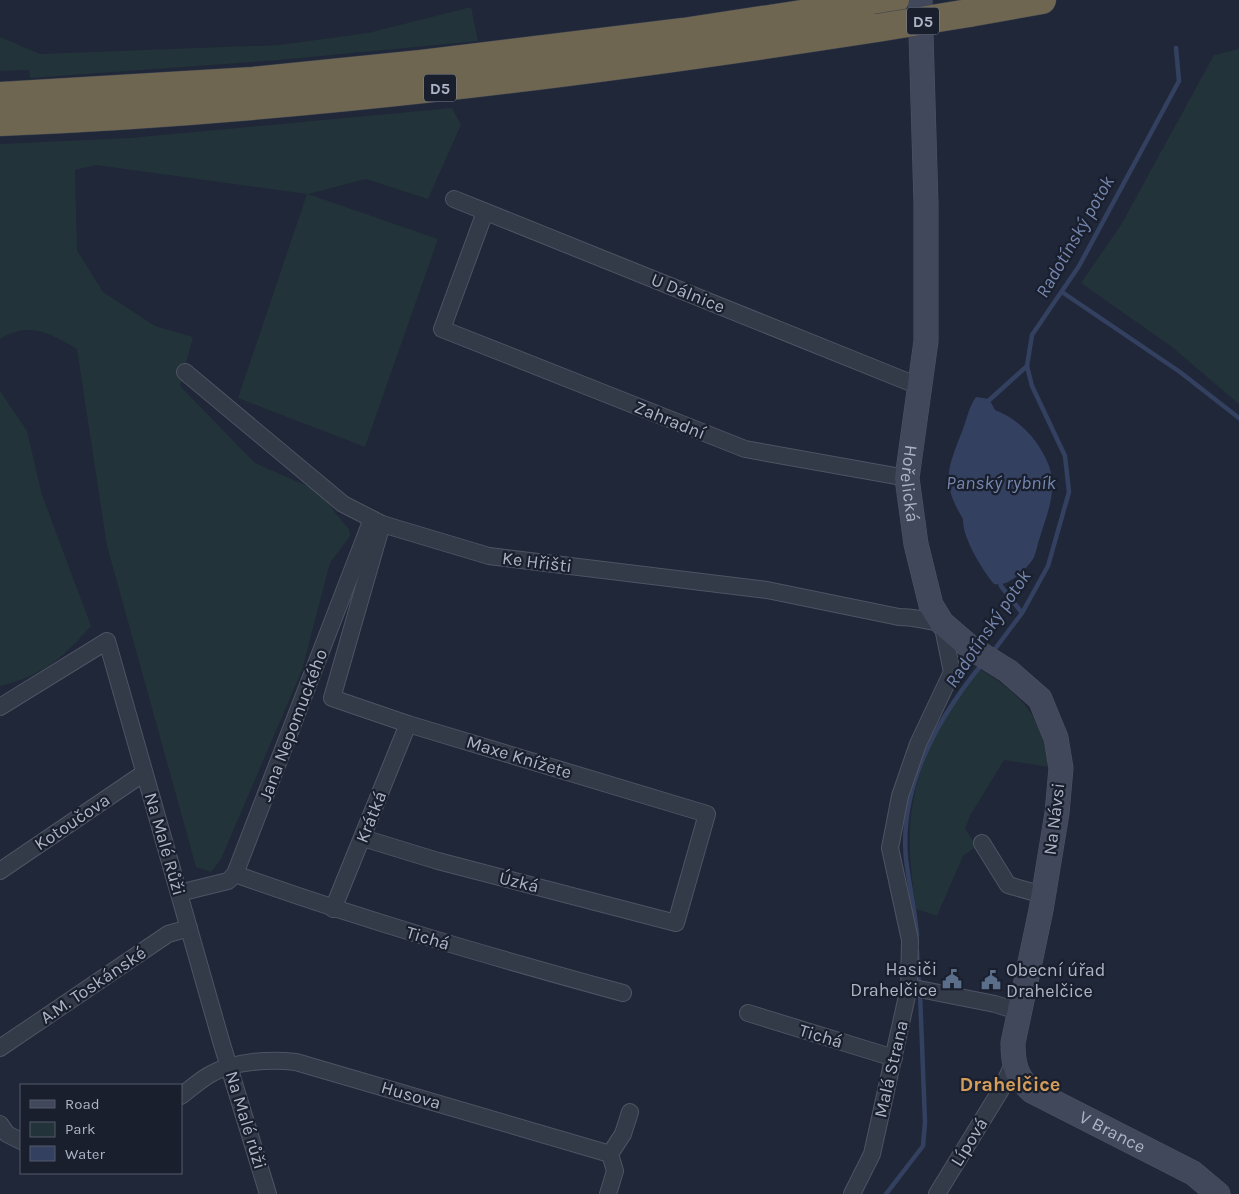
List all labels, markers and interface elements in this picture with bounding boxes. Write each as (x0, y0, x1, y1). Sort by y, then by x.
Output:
road number: D5 (907, 8, 939, 34)
road number: D5 (424, 75, 456, 102)
water label: Radotínský potok (1031, 172, 1119, 302)
street label: U Dálnice (648, 268, 728, 318)
street label: Zahradní (631, 396, 709, 444)
street label: Hořelická (895, 444, 924, 523)
water label: Panský rybník (946, 472, 1056, 494)
street label: Ke Hřišti (501, 547, 573, 577)
water label: Radotínský potok (941, 566, 1036, 692)
street label: Jana Nepomuckého (254, 646, 332, 804)
street label: Maxe Knížete (464, 731, 574, 783)
street label: Na Návsi (1039, 782, 1069, 856)
street label: Krátká (351, 788, 391, 846)
street label: Kotoučova (30, 789, 114, 855)
street label: Na Malé Růži (140, 790, 190, 898)
street label: Úzká (497, 865, 541, 898)
street label: Tichá (404, 921, 452, 955)
street label: A.M. Toskánské (36, 942, 150, 1028)
place label: Hasiči Drahelčice (850, 958, 937, 1001)
place label: Obecní úřad Drahelčice (1006, 959, 1105, 1002)
public building icon: Hasiči Drahelčice (941, 968, 963, 990)
public building icon: Obecní úřad Drahelčice (980, 969, 1002, 991)
street label: Malá Strana (869, 1018, 913, 1120)
street label: Tichá (797, 1019, 845, 1053)
street label: Na Malé růži (221, 1068, 271, 1172)
district label: Drahelčice (960, 1073, 1060, 1096)
street label: Husova (379, 1076, 443, 1114)
legend (20, 1084, 182, 1174)
text: Road (65, 1095, 100, 1113)
street label: V Brance (1075, 1106, 1149, 1158)
street label: Lípová (946, 1114, 992, 1170)
text: Park (65, 1120, 95, 1138)
text: Water (65, 1145, 106, 1163)

